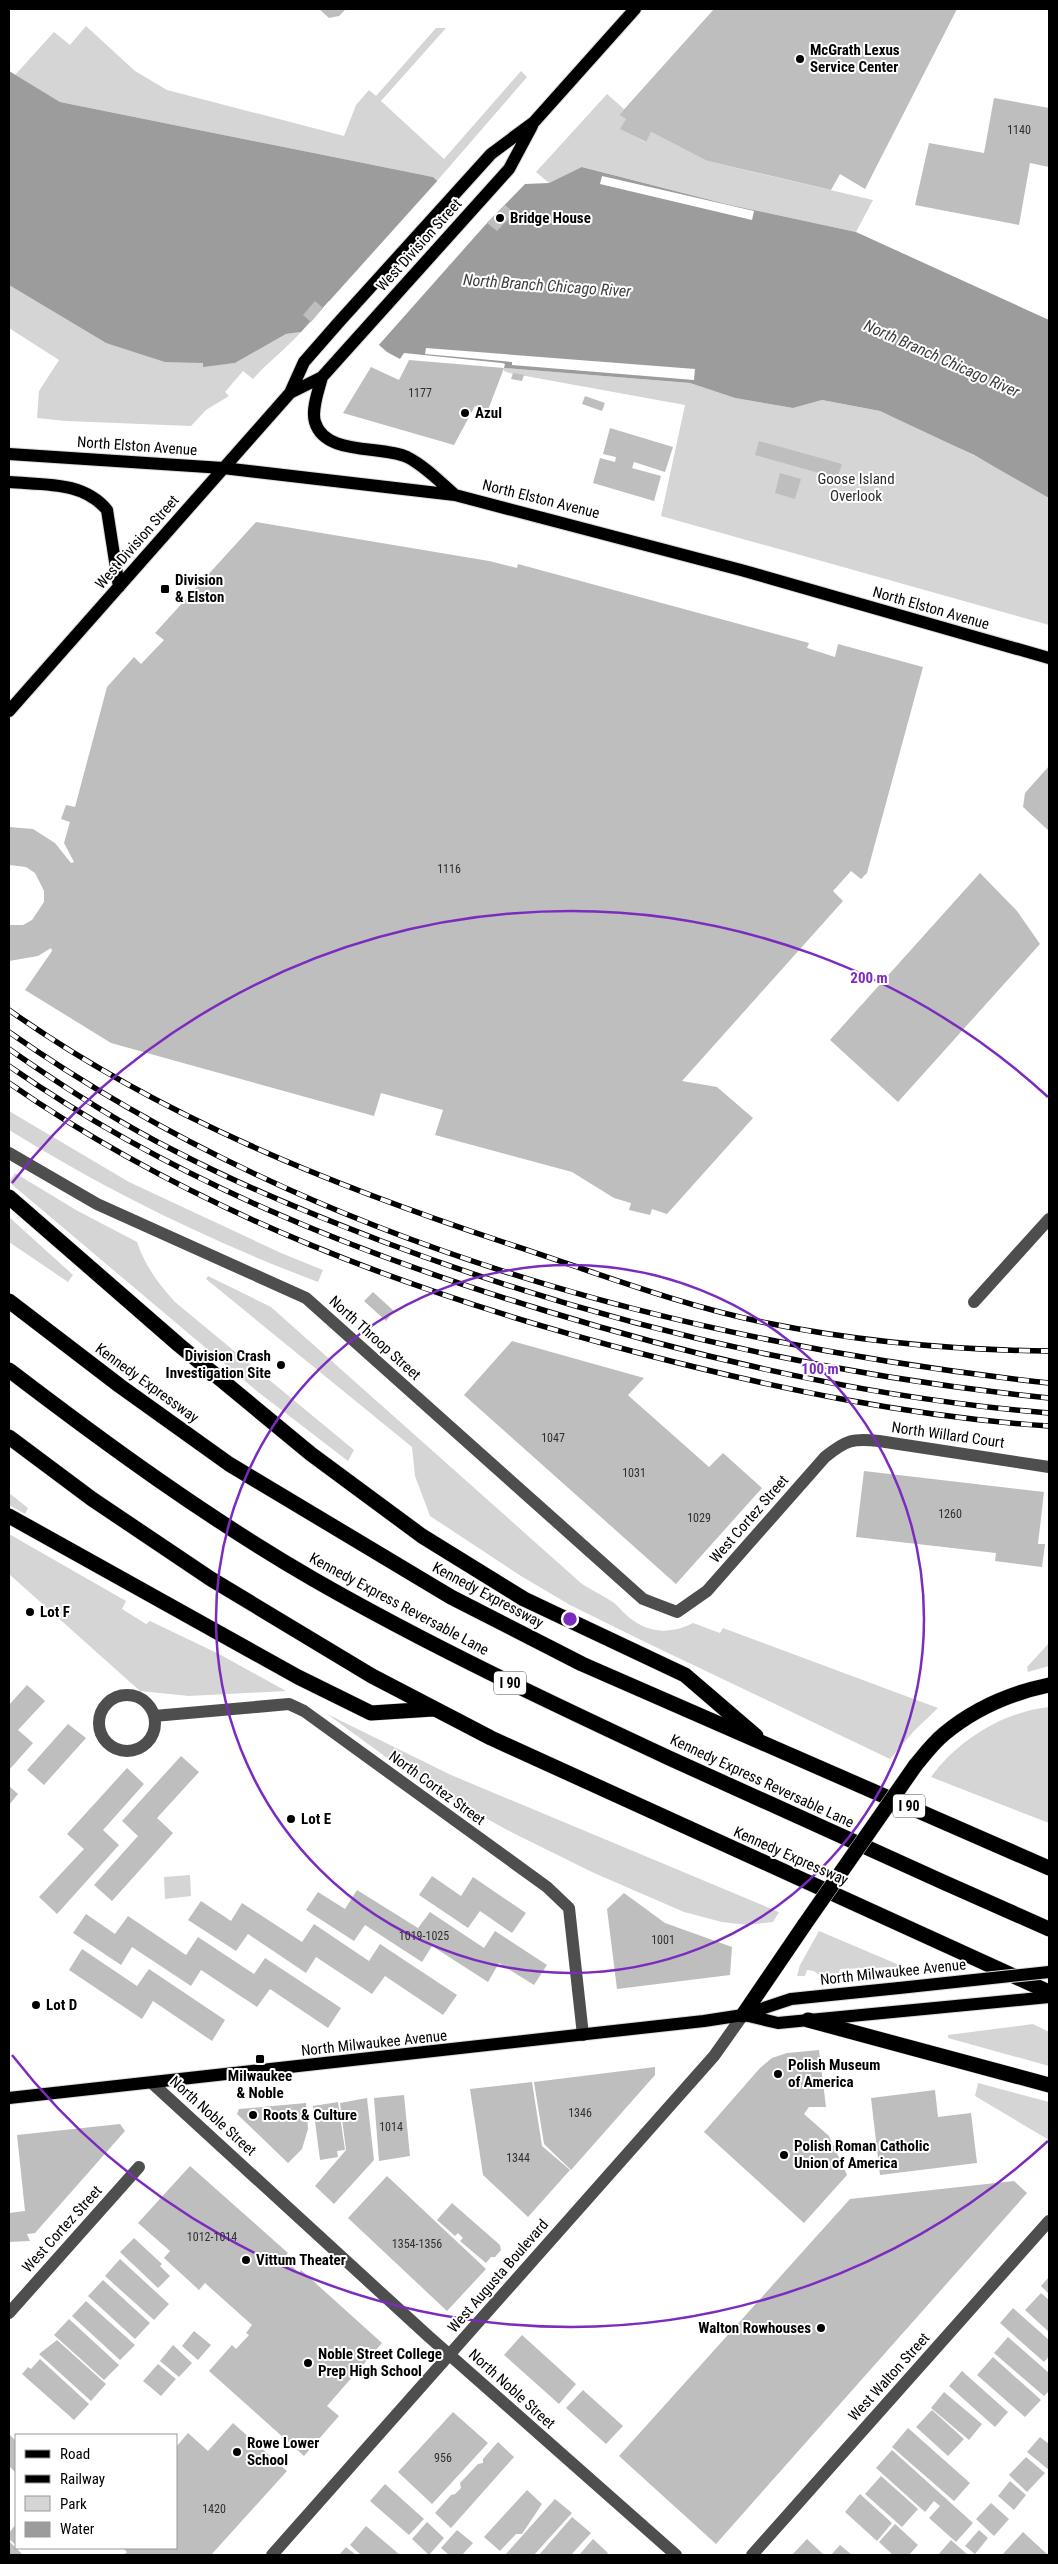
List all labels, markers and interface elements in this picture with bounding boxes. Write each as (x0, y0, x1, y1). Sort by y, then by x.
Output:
place label: McGrath Lexus Service Center (810, 41, 900, 76)
marker: McGrath Lexus Service Center (794, 53, 806, 65)
house number: 1140 (1007, 123, 1031, 137)
street label: West Division Street (373, 195, 465, 295)
place label: Bridge House (510, 209, 591, 227)
marker: Bridge House (494, 212, 506, 224)
water label: North Branch Chicago River (462, 270, 633, 301)
water label: North Branch Chicago River (861, 316, 1024, 402)
house number: 1177 (408, 386, 432, 400)
place label: Azul (475, 404, 502, 422)
marker: Azul (459, 407, 471, 419)
street label: North Elston Avenue (76, 433, 198, 459)
park label: Goose Island Overlook (817, 470, 895, 505)
street label: North Elston Avenue (480, 476, 602, 522)
street label: West Division Street (91, 491, 183, 593)
place label: Division & Elston (175, 571, 224, 606)
marker: Division & Elston (159, 583, 171, 595)
street label: North Elston Avenue (871, 583, 991, 633)
house number: 1116 (437, 862, 461, 876)
text: 200 m (850, 969, 888, 987)
street label: North Throop Street (325, 1292, 425, 1384)
street label: Kennedy Expressway (92, 1339, 202, 1427)
place label: Division Crash Investigation Site (166, 1347, 271, 1382)
marker: Division Crash Investigation Site (275, 1359, 287, 1371)
text: 100 m (801, 1360, 839, 1378)
street label: North Willard Court (890, 1418, 1006, 1452)
house number: 1047 (541, 1431, 565, 1445)
house number: 1031 (622, 1466, 646, 1480)
street label: West Cortez Street (706, 1471, 792, 1567)
house number: 1260 (938, 1507, 962, 1521)
house number: 1029 (687, 1511, 711, 1525)
street label: Kennedy Express Reversable Lane (306, 1549, 492, 1659)
street label: Kennedy Expressway (429, 1558, 547, 1632)
place label: Lot F (40, 1603, 70, 1621)
marker: Lot F (24, 1606, 36, 1618)
centre of rings (561, 1610, 579, 1628)
road number: I 90 (494, 1672, 526, 1695)
street label: Kennedy Express Reversable Lane (667, 1730, 857, 1832)
street label: North Cortez Street (385, 1747, 489, 1829)
road number: I 90 (893, 1794, 925, 1818)
place label: Lot E (301, 1810, 331, 1828)
marker: Lot E (285, 1813, 297, 1825)
street label: Kennedy Expressway (731, 1823, 851, 1889)
house number: 1019-1025 (399, 1929, 449, 1943)
house number: 1001 (651, 1933, 675, 1947)
street label: North Milwaukee Avenue (819, 1955, 967, 1989)
place label: Lot D (46, 1996, 77, 2014)
marker: Lot D (30, 1999, 42, 2011)
street label: North Milwaukee Avenue (300, 2026, 448, 2060)
marker: Milwaukee & Noble (254, 2053, 266, 2065)
place label: Polish Museum of America (788, 2056, 880, 2091)
place label: Milwaukee & Noble (228, 2067, 292, 2102)
marker: Polish Museum of America (772, 2068, 784, 2080)
street label: North Noble Street (166, 2072, 260, 2160)
place label: Roots & Culture (263, 2106, 357, 2124)
house number: 1346 (568, 2106, 592, 2120)
marker: Roots & Culture (247, 2109, 259, 2121)
house number: 1014 (379, 2120, 403, 2134)
place label: Polish Roman Catholic Union of America (794, 2137, 930, 2172)
marker: Polish Roman Catholic Union of America (778, 2149, 790, 2161)
house number: 1344 (506, 2151, 530, 2165)
street label: West Cortez Street (18, 2182, 106, 2276)
street label: West Augusta Boulevard (444, 2216, 552, 2336)
house number: 1012-1014 (187, 2230, 237, 2244)
house number: 1354-1356 (392, 2237, 442, 2251)
place label: Vittum Theater (256, 2251, 346, 2269)
marker: Vittum Theater (240, 2254, 252, 2266)
place label: Walton Rowhouses (698, 2319, 811, 2337)
marker: Walton Rowhouses (815, 2322, 827, 2334)
street label: West Walton Street (845, 2329, 933, 2425)
place label: Noble Street College Prep High School (318, 2345, 442, 2380)
street label: North Noble Street (465, 2345, 559, 2433)
marker: Noble Street College Prep High School (302, 2357, 314, 2369)
legend (15, 2434, 178, 2549)
place label: Rowe Lower School (247, 2434, 319, 2469)
text: Road (60, 2445, 90, 2463)
marker: Rowe Lower School (231, 2446, 243, 2458)
house number: 956 (434, 2451, 452, 2465)
text: Railway (60, 2470, 105, 2488)
text: Park (60, 2495, 87, 2513)
house number: 1420 (202, 2502, 226, 2516)
text: Water (60, 2520, 95, 2538)

